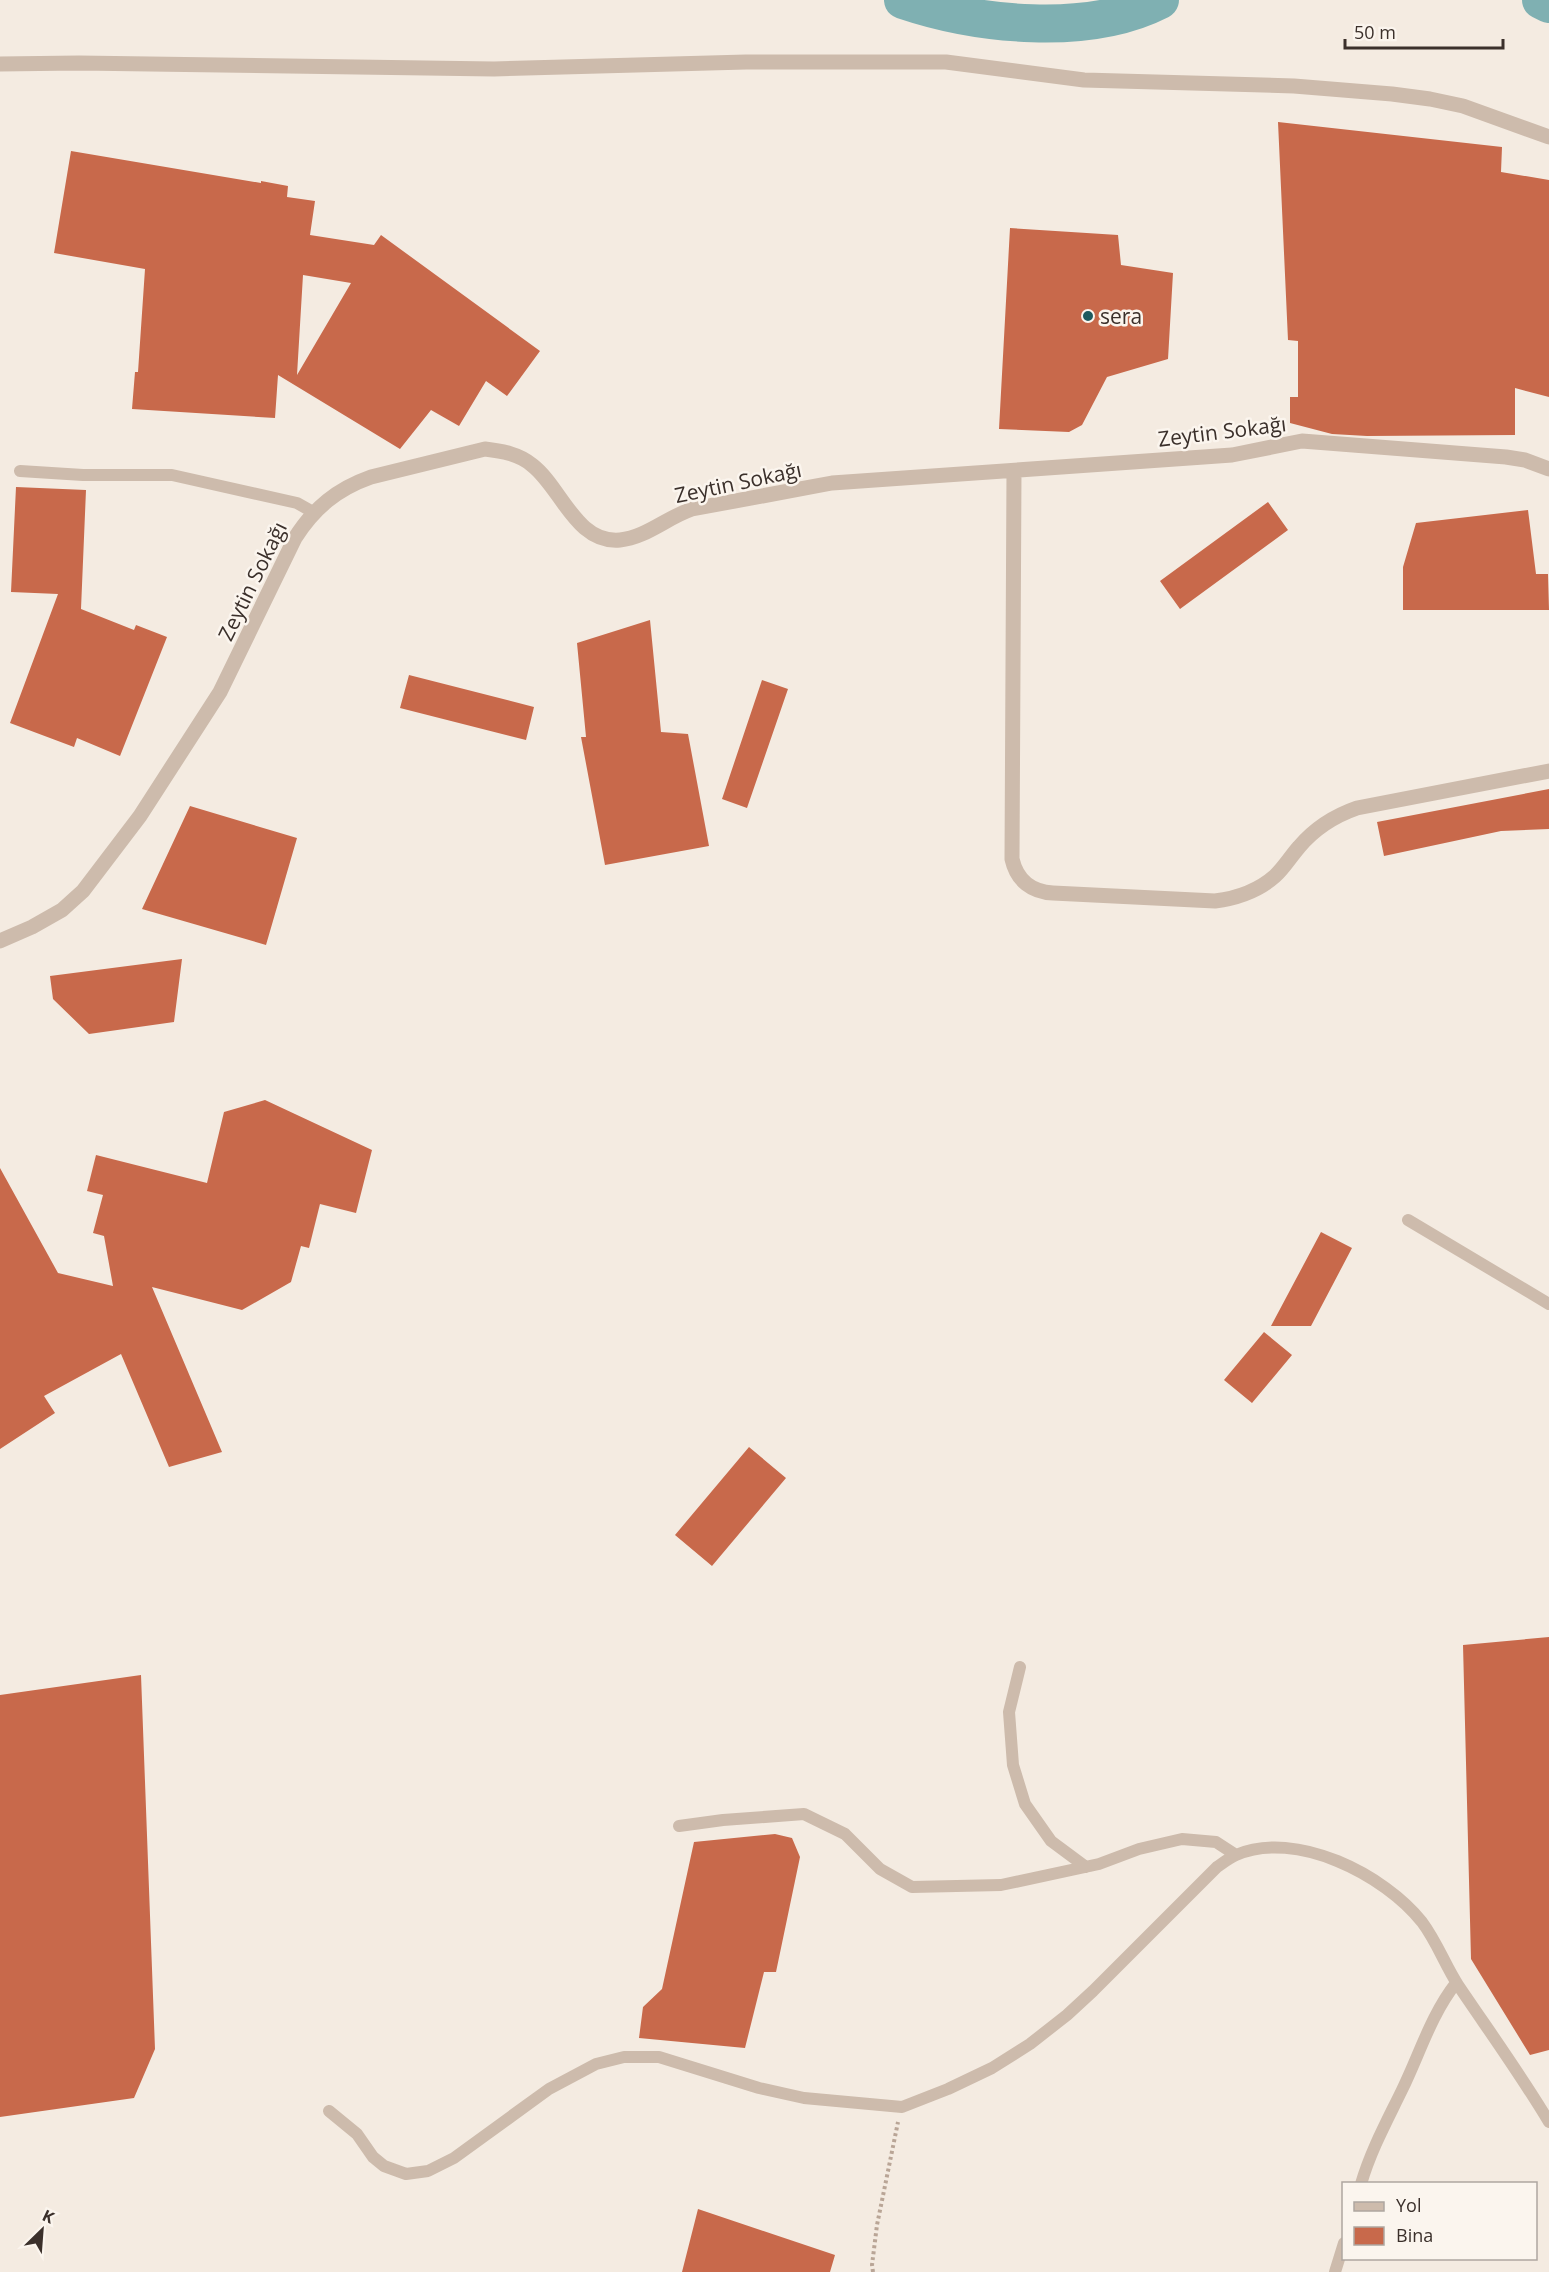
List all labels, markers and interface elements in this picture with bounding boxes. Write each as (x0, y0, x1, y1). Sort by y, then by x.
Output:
scale bar (1345, 12, 1502, 50)
text: 50 m (1354, 20, 1396, 44)
place label: sera (1100, 302, 1142, 330)
marker: sera (1081, 309, 1095, 323)
street label: Zeytin Sokağı (1156, 409, 1288, 453)
street label: Zeytin Sokağı (672, 455, 804, 509)
street label: Zeytin Sokağı (211, 517, 293, 645)
legend (1342, 2182, 1537, 2260)
text: Yol (1396, 2193, 1421, 2217)
north arrow (12, 2200, 72, 2260)
text: K (39, 2204, 58, 2229)
text: Bina (1396, 2223, 1433, 2247)

